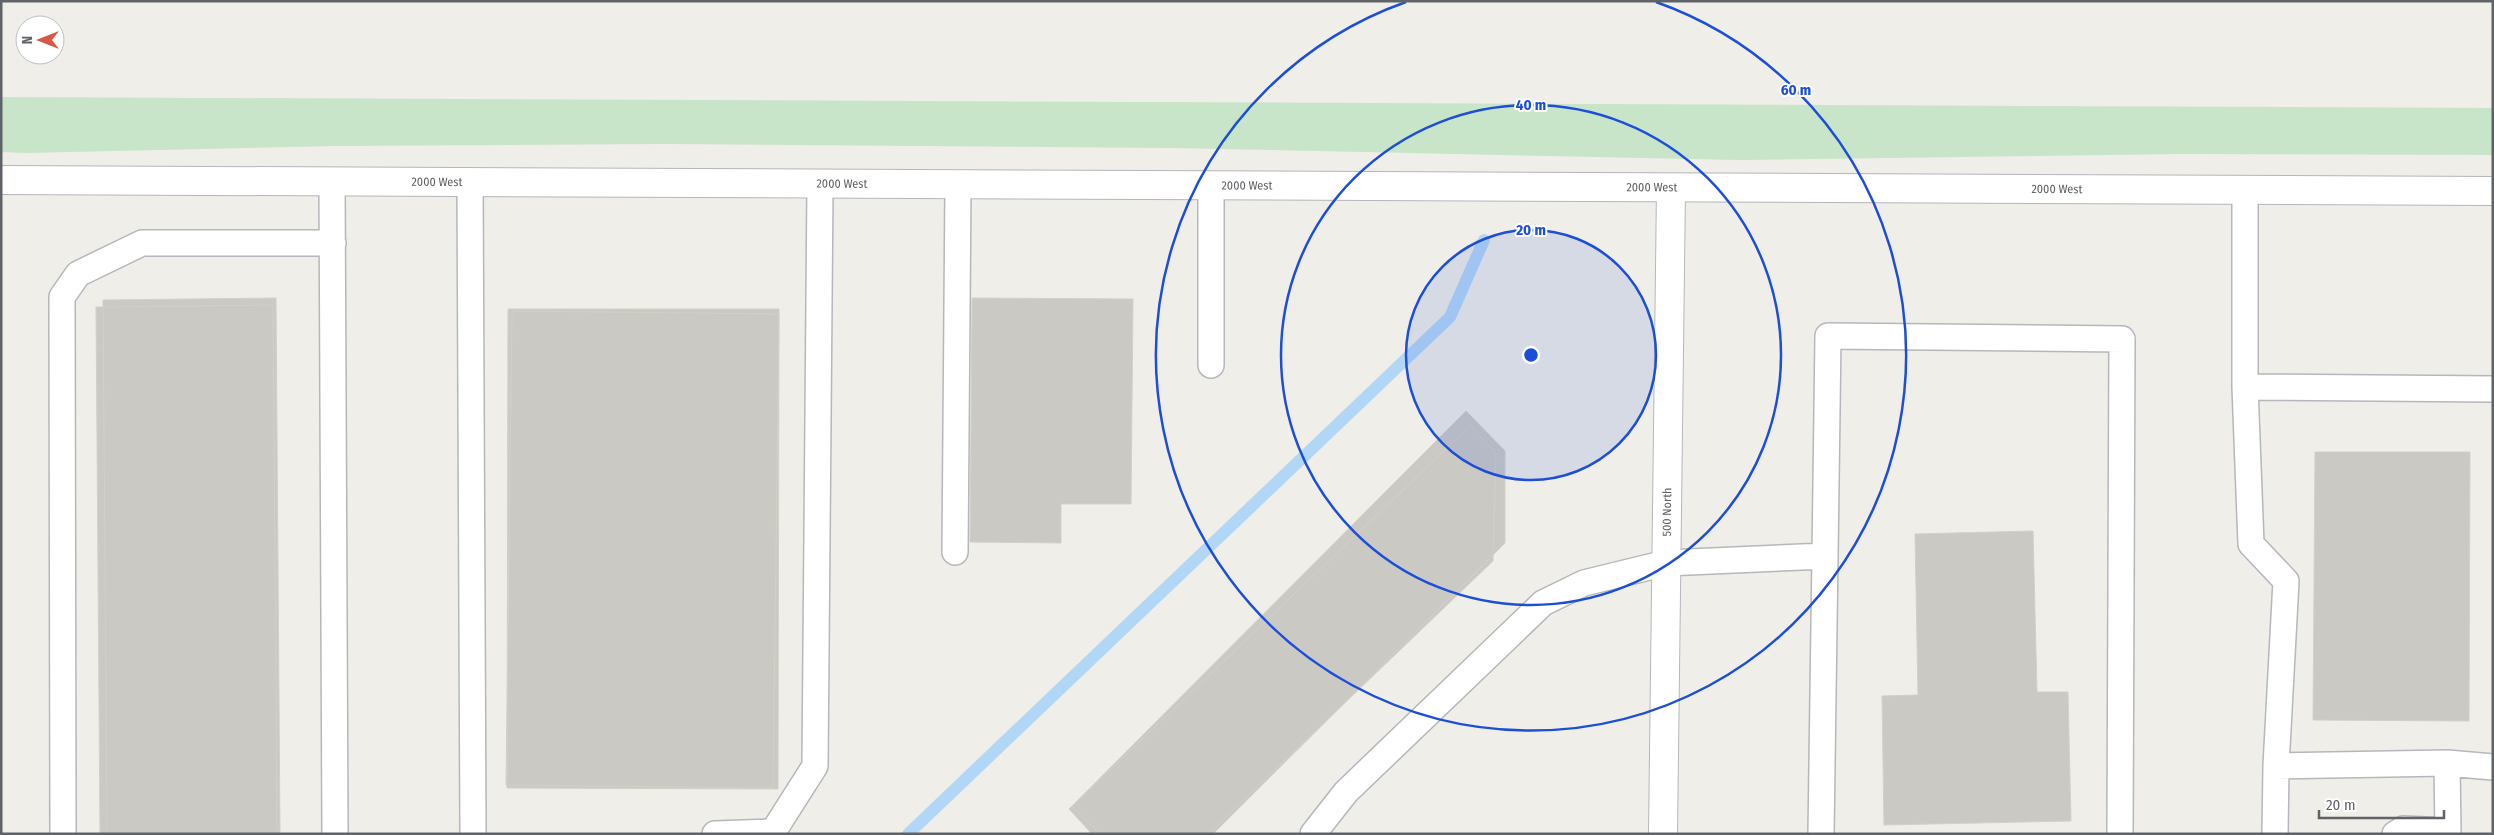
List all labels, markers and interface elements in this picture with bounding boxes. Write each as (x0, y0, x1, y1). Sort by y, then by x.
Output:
north arrow (15, 15, 65, 65)
text: N (19, 36, 36, 44)
text: 60 m (1781, 81, 1811, 99)
text: 40 m (1516, 96, 1546, 114)
street label: 2000 West (412, 175, 462, 189)
street label: 2000 West (817, 177, 867, 191)
street label: 2000 West (1222, 178, 1272, 193)
street label: 2000 West (1627, 180, 1677, 194)
street label: 2000 West (2032, 182, 2082, 196)
text: 20 m (1515, 221, 1546, 239)
centre of rings (1522, 346, 1540, 364)
street label: 500 North (1660, 487, 1674, 537)
scale bar (2319, 788, 2444, 820)
text: 20 m (2326, 796, 2356, 814)

